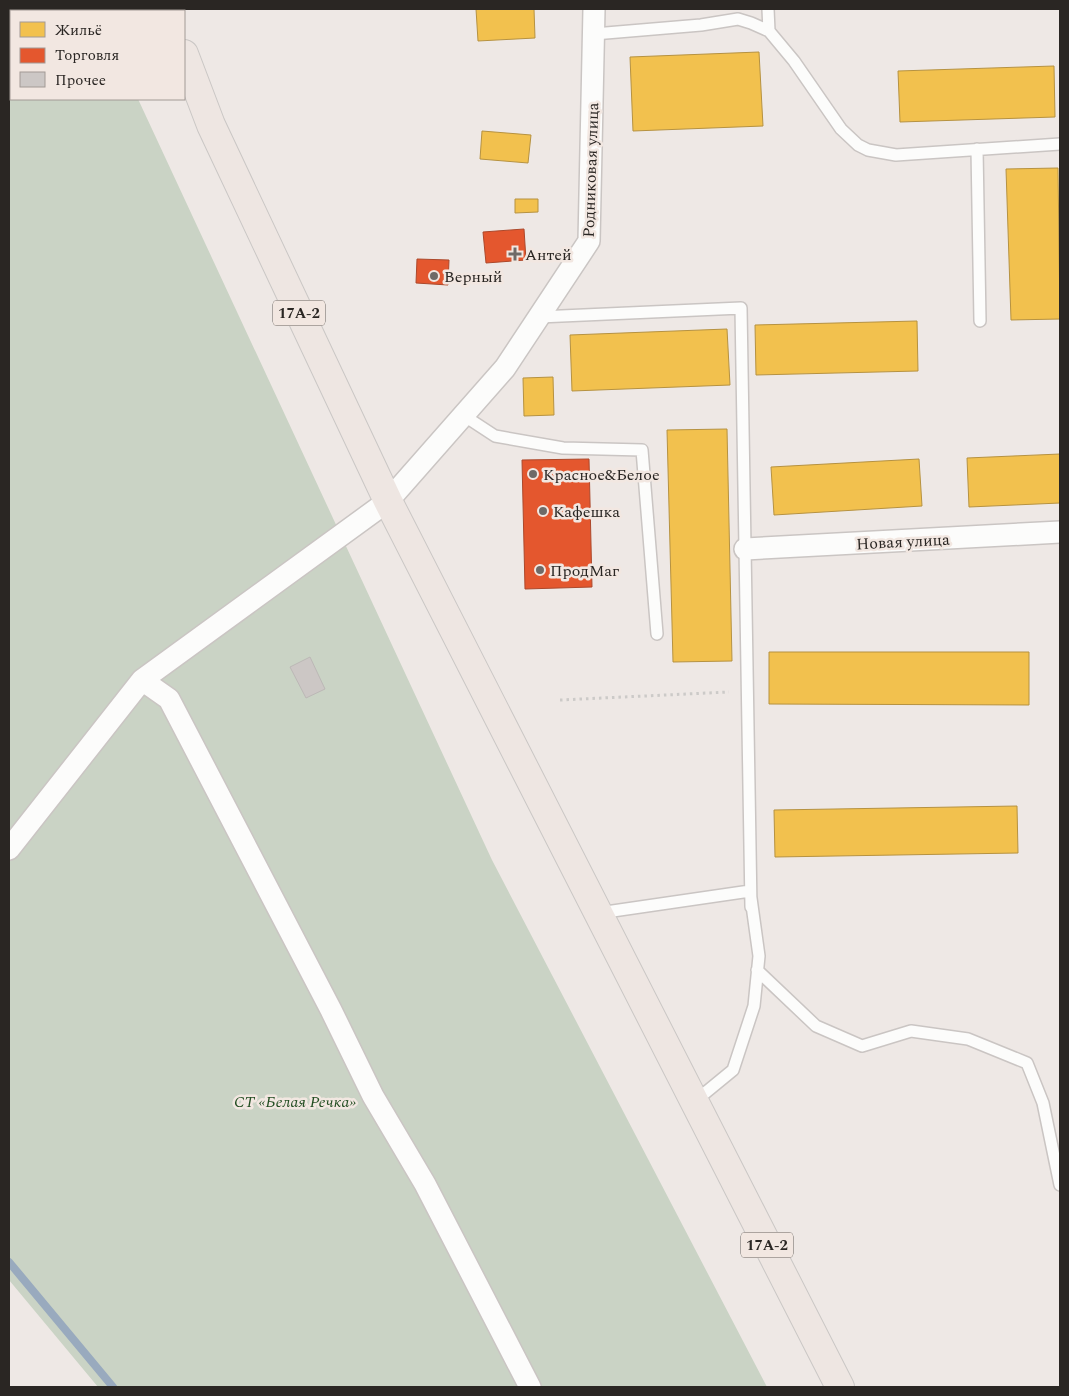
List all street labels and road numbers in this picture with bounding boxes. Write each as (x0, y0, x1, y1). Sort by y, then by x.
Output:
street label: Родниковая улица (577, 102, 605, 238)
road number: 17А-2 (273, 300, 325, 326)
street label: Новая улица (856, 528, 951, 556)
road number: 17А-2 (741, 1232, 793, 1258)

